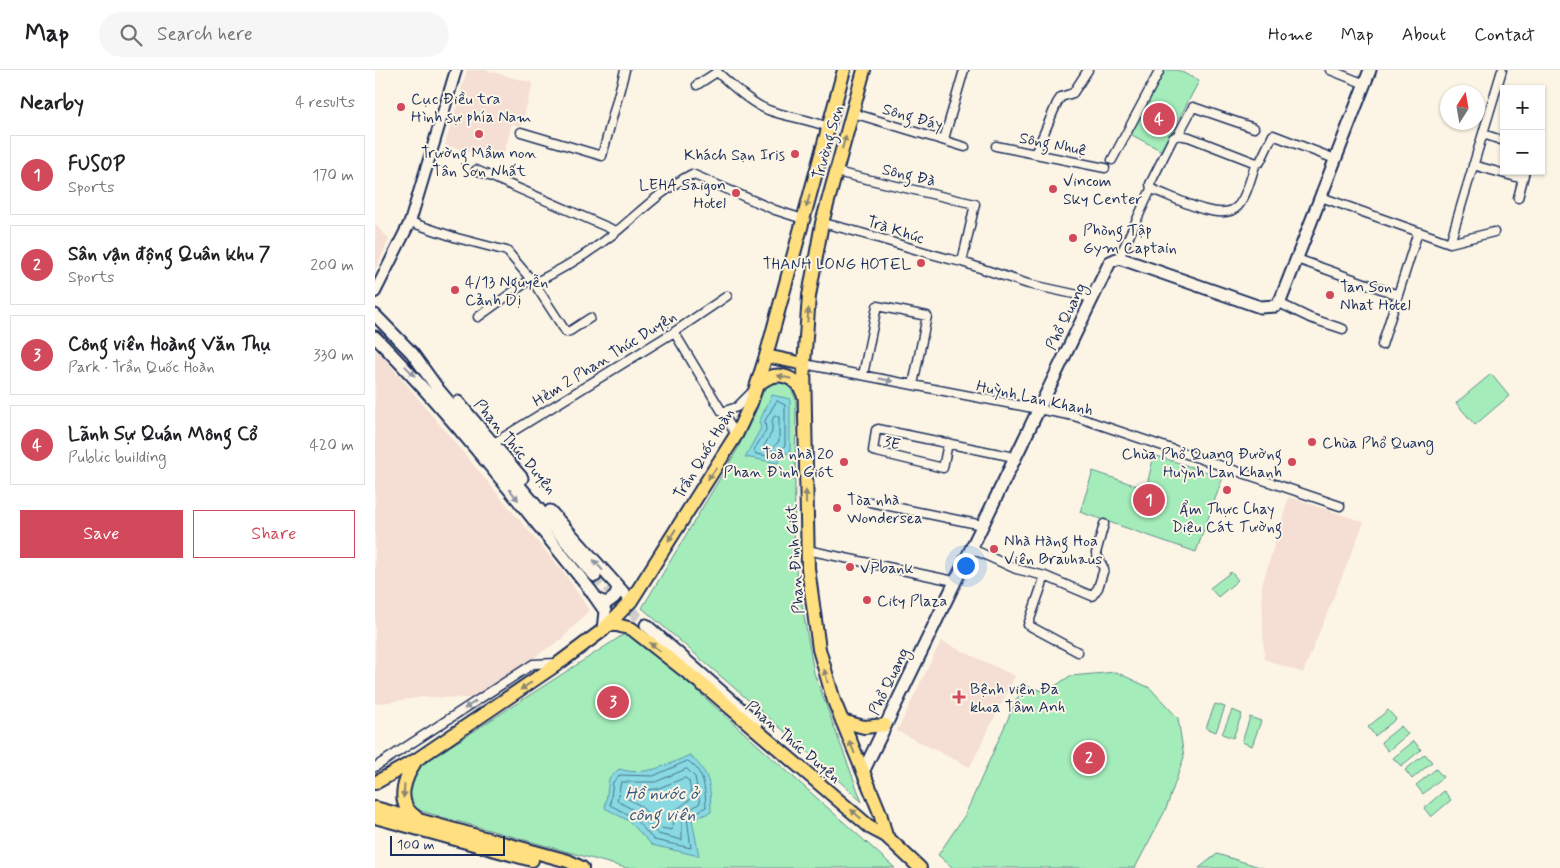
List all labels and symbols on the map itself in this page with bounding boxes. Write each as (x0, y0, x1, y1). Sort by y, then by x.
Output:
north arrow (1440, 85, 1485, 130)
place label: Cục Điều tra Hình sự phía Nam (411, 89, 532, 128)
street label: Sông Đáy (880, 99, 945, 137)
pin: 4 (1143, 100, 1175, 138)
marker: Cục Điều tra Hình sự phía Nam (395, 101, 407, 113)
street label: Trường Sơn (808, 103, 850, 182)
marker: Trường Mầm non Tân Sơn Nhất (473, 128, 485, 140)
street label: Sông Nhuệ (1017, 128, 1088, 162)
one-way arrow (841, 135, 849, 150)
place label: Trường Mầm non Tân Sơn Nhất (421, 143, 538, 182)
place label: Khách Sạn Iris (684, 145, 785, 166)
marker: Khách Sạn Iris (789, 148, 801, 160)
street label: Sông Đà (880, 159, 938, 193)
place label: Vincom Sky Center (1063, 171, 1142, 210)
place label: LEHA Saigon Hotel (639, 175, 726, 214)
marker: Vincom Sky Center (1047, 183, 1059, 195)
marker: LEHA Saigon Hotel (730, 187, 742, 199)
one-way arrow (803, 194, 811, 209)
street label: Trà Khúc (864, 211, 927, 250)
place label: Phòng Tập Gym Captain (1083, 220, 1177, 259)
marker: Phòng Tập Gym Captain (1067, 232, 1079, 244)
place label: THANH LONG HOTEL (763, 254, 911, 275)
marker: THANH LONG HOTEL (915, 257, 927, 269)
place label: 4/13 Nguyễn Cảnh Dị (465, 272, 548, 311)
place label: Tan Son Nhat Hotel (1340, 277, 1411, 316)
street label: Phổ Quang (1041, 279, 1093, 354)
marker: 4/13 Nguyễn Cảnh Dị (449, 284, 461, 296)
marker: Tan Son Nhat Hotel (1324, 289, 1336, 301)
street label: Hẻm 2 Phan Thúc Duyện (529, 306, 681, 412)
one-way arrow (804, 307, 812, 323)
one-way arrow (403, 365, 415, 377)
one-way arrow (776, 373, 792, 381)
one-way arrow (878, 376, 894, 384)
street label: Huỳnh Lan Khanh (974, 376, 1095, 421)
street label: Phan Thúc Duyện (469, 395, 561, 499)
street label: Trần Quốc Hoàn (669, 404, 740, 503)
street label: 3E (881, 431, 902, 456)
place label: Chùa Phổ Quang (1322, 433, 1434, 455)
marker: Chùa Phổ Quang (1306, 436, 1318, 448)
place label: Toà nhà 20 Phan Đình Giót (724, 444, 835, 483)
place label: Chùa Phổ Quang Đường Huỳnh Lan Khanh (1121, 444, 1282, 483)
marker: Toà nhà 20 Phan Đình Giót (838, 456, 850, 468)
marker: Chùa Phổ Quang Đường Huỳnh Lan Khanh (1286, 456, 1298, 468)
one-way arrow (707, 468, 717, 481)
pin: 1 (1133, 481, 1165, 519)
marker: Ẩm Thực Chay Diệu Cát Tường (1221, 484, 1233, 496)
one-way arrow (509, 488, 520, 501)
one-way arrow (802, 489, 810, 505)
place label: Tòa nhà Wondersea (847, 490, 923, 529)
place label: Ẩm Thực Chay Diệu Cát Tường (1172, 499, 1282, 539)
marker: Tòa nhà Wondersea (831, 502, 843, 514)
street label: Phan Đình Giót (781, 503, 810, 615)
one-way arrow (668, 528, 677, 541)
place label: Nhà Hàng Hoa Viên Brauhaus (1004, 531, 1102, 570)
marker: Nhà Hàng Hoa Viên Brauhaus (988, 543, 1000, 555)
your location (953, 553, 979, 579)
one-way arrow (593, 558, 604, 571)
place label: VPbank (860, 558, 913, 579)
marker: VPbank (844, 561, 856, 573)
place label: City Plaza (877, 591, 948, 612)
marker: City Plaza (861, 594, 873, 606)
one-way arrow (649, 641, 662, 652)
street label: Phổ Quang (864, 644, 916, 719)
one-way arrow (822, 668, 830, 683)
place label: Bệnh viện Đa khoa Tâm Anh (970, 679, 1065, 718)
one-way arrow (519, 681, 533, 690)
pin: 3 (597, 683, 629, 721)
marker: Bệnh viện Đa khoa Tâm Anh (952, 690, 966, 704)
street label: Phan Thúc Duyện (741, 696, 845, 788)
one-way arrow (463, 700, 477, 709)
pin: 2 (1073, 739, 1105, 777)
one-way arrow (848, 740, 856, 754)
water label: Hồ nước ở công viên (625, 782, 701, 829)
one-way arrow (400, 783, 408, 799)
one-way arrow (849, 809, 862, 820)
scale bar (390, 833, 505, 856)

